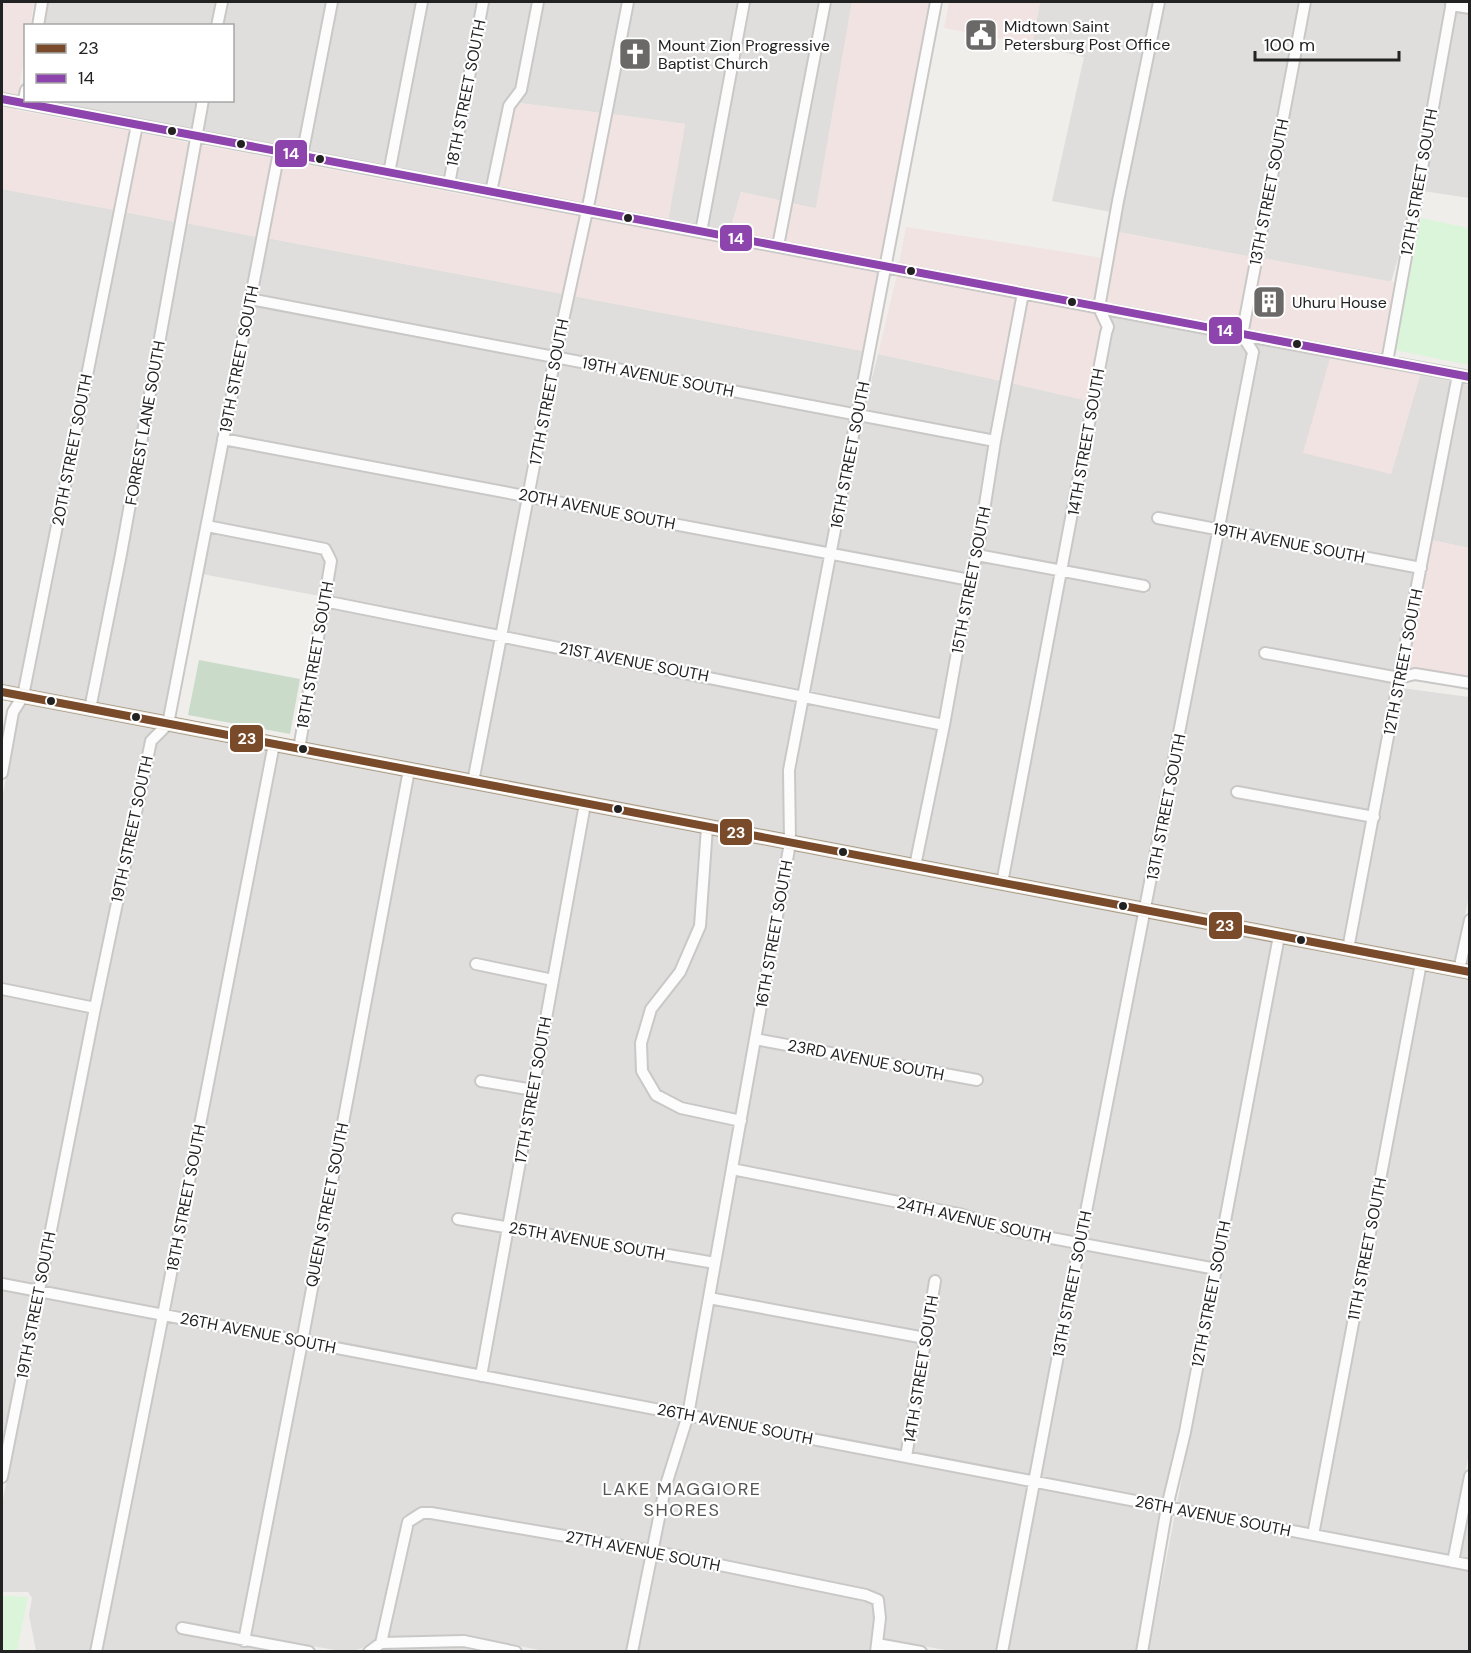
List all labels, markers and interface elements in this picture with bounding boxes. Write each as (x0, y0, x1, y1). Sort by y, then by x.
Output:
place label: Midtown Saint Petersburg Post Office (1004, 16, 1170, 55)
public building icon: Midtown Saint Petersburg Post Office (963, 17, 999, 53)
street label: 18TH STREET SOUTH (441, 18, 491, 168)
legend (24, 24, 234, 102)
scale bar (1255, 24, 1399, 62)
text: 100 m (1264, 33, 1315, 57)
place label: Mount Zion Progressive Baptist Church (658, 35, 830, 74)
text: 23 (78, 36, 99, 60)
church icon: Mount Zion Progressive Baptist Church (617, 36, 653, 72)
text: 14 (78, 66, 95, 90)
street label: 12TH STREET SOUTH (1396, 107, 1442, 257)
street label: 13TH STREET SOUTH (1244, 117, 1294, 267)
unlabelled marker (166, 125, 178, 137)
unlabelled marker (235, 138, 247, 150)
line badge: 14 (274, 139, 308, 168)
text: 14 (283, 143, 299, 164)
unlabelled marker (314, 153, 326, 165)
unlabelled marker (622, 212, 634, 224)
line badge: 14 (719, 224, 753, 252)
text: 14 (728, 228, 744, 249)
unlabelled marker (905, 265, 917, 277)
street label: 19TH STREET SOUTH (214, 284, 264, 434)
building icon: Uhuru House (1251, 284, 1287, 320)
place label: Uhuru House (1292, 292, 1387, 313)
unlabelled marker (1066, 296, 1078, 308)
line badge: 14 (1208, 316, 1243, 345)
street label: 17TH STREET SOUTH (525, 317, 573, 467)
text: 14 (1217, 320, 1233, 341)
unlabelled marker (1291, 338, 1303, 350)
street label: FORREST LANE SOUTH (120, 339, 170, 507)
street label: 19TH AVENUE SOUTH (580, 352, 736, 402)
street label: 14TH STREET SOUTH (1063, 367, 1109, 517)
street label: 20TH STREET SOUTH (47, 372, 97, 528)
street label: 16TH STREET SOUTH (825, 380, 875, 530)
street label: 20TH AVENUE SOUTH (517, 484, 677, 534)
street label: 15TH STREET SOUTH (946, 505, 996, 655)
street label: 19TH AVENUE SOUTH (1211, 518, 1367, 568)
street label: 18TH STREET SOUTH (292, 580, 338, 730)
street label: 12TH STREET SOUTH (1378, 587, 1428, 737)
street label: 21ST AVENUE SOUTH (557, 637, 711, 687)
unlabelled marker (45, 695, 57, 707)
unlabelled marker (130, 711, 142, 723)
line badge: 23 (229, 724, 264, 753)
text: 23 (238, 728, 256, 749)
street label: 13TH STREET SOUTH (1141, 732, 1191, 882)
unlabelled marker (297, 743, 309, 755)
street label: 19TH STREET SOUTH (106, 754, 158, 904)
unlabelled marker (612, 803, 624, 815)
line badge: 23 (719, 818, 753, 846)
text: 23 (727, 822, 745, 843)
unlabelled marker (837, 846, 849, 858)
street label: 16TH STREET SOUTH (751, 859, 797, 1009)
unlabelled marker (1117, 900, 1129, 912)
line badge: 23 (1208, 911, 1243, 940)
text: 23 (1216, 915, 1234, 936)
unlabelled marker (1295, 934, 1307, 946)
street label: 17TH STREET SOUTH (510, 1015, 556, 1165)
street label: 23RD AVENUE SOUTH (786, 1035, 946, 1085)
street label: QUEEN STREET SOUTH (301, 1121, 353, 1289)
street label: 18TH STREET SOUTH (161, 1123, 211, 1273)
street label: 11TH STREET SOUTH (1343, 1176, 1391, 1322)
street label: 24TH AVENUE SOUTH (895, 1192, 1053, 1248)
street label: 13TH STREET SOUTH (1047, 1209, 1097, 1359)
street label: 25TH AVENUE SOUTH (507, 1217, 667, 1265)
street label: 12TH STREET SOUTH (1186, 1219, 1236, 1369)
street label: 19TH STREET SOUTH (11, 1230, 61, 1380)
street label: 14TH STREET SOUTH (899, 1294, 943, 1444)
street label: 26TH AVENUE SOUTH (178, 1308, 338, 1358)
street label: 26TH AVENUE SOUTH (655, 1399, 815, 1449)
district label: LAKE MAGGIORE SHORES (602, 1477, 762, 1522)
street label: 26TH AVENUE SOUTH (1133, 1491, 1293, 1541)
street label: 27TH AVENUE SOUTH (564, 1526, 722, 1576)

